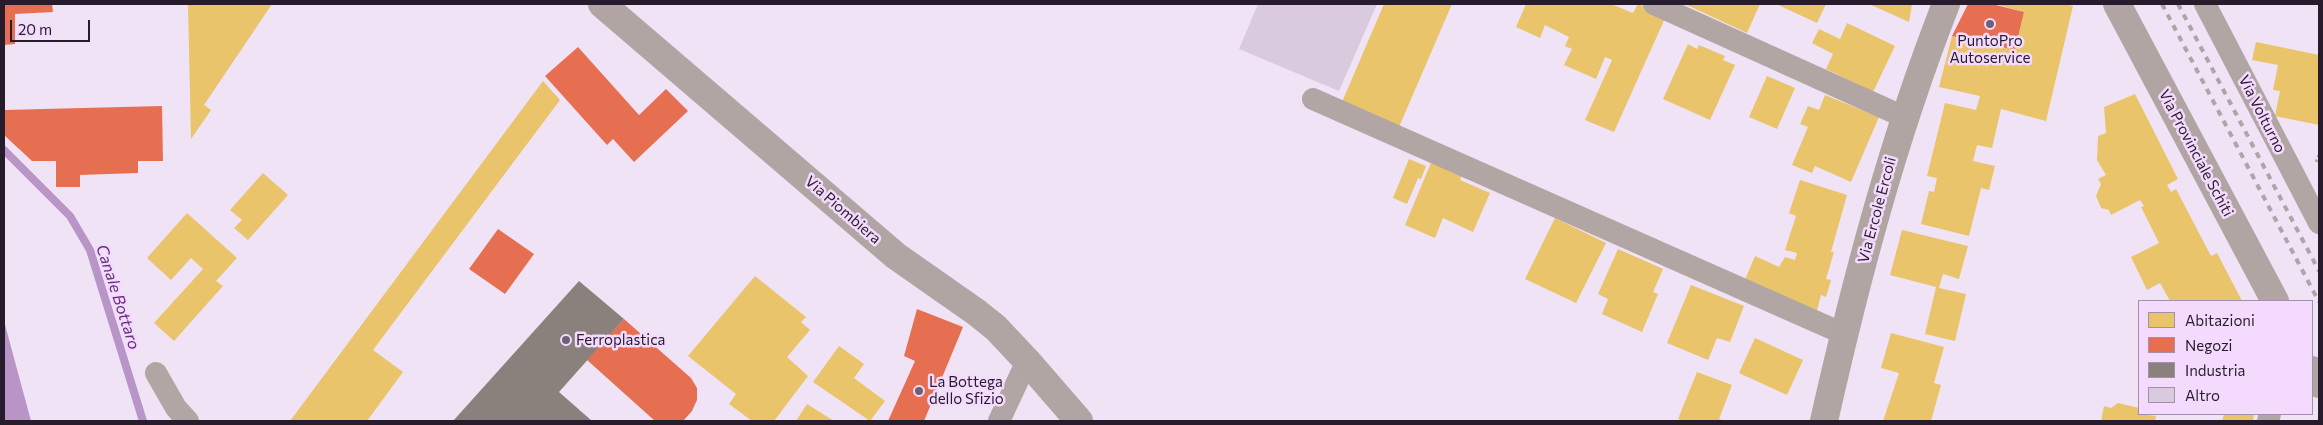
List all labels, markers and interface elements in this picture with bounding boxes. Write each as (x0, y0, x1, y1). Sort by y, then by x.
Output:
scale bar (12, 10, 92, 42)
marker: PuntoPro Autoservice (1984, 18, 1996, 30)
text: 20 m (18, 20, 52, 38)
place label: PuntoPro Autoservice (1949, 32, 2031, 67)
street label: Via Volturno (2235, 72, 2289, 156)
street label: Via Provinciale Schiti (2155, 86, 2237, 220)
street label: Via Ercole Ercoli (1854, 155, 1900, 265)
street label: Via Piombiera (801, 172, 885, 248)
water label: Canale Bottaro (92, 242, 144, 352)
legend (2138, 300, 2313, 415)
text: Abitazioni (2185, 311, 2255, 329)
place label: Ferroplastica (576, 331, 665, 349)
marker: Ferroplastica (560, 334, 572, 346)
text: Negozi (2185, 336, 2232, 354)
text: Industria (2185, 361, 2245, 379)
place label: La Bottega dello Sfizio (929, 373, 1004, 408)
marker: La Bottega dello Sfizio (913, 385, 925, 397)
text: Altro (2185, 386, 2220, 404)

